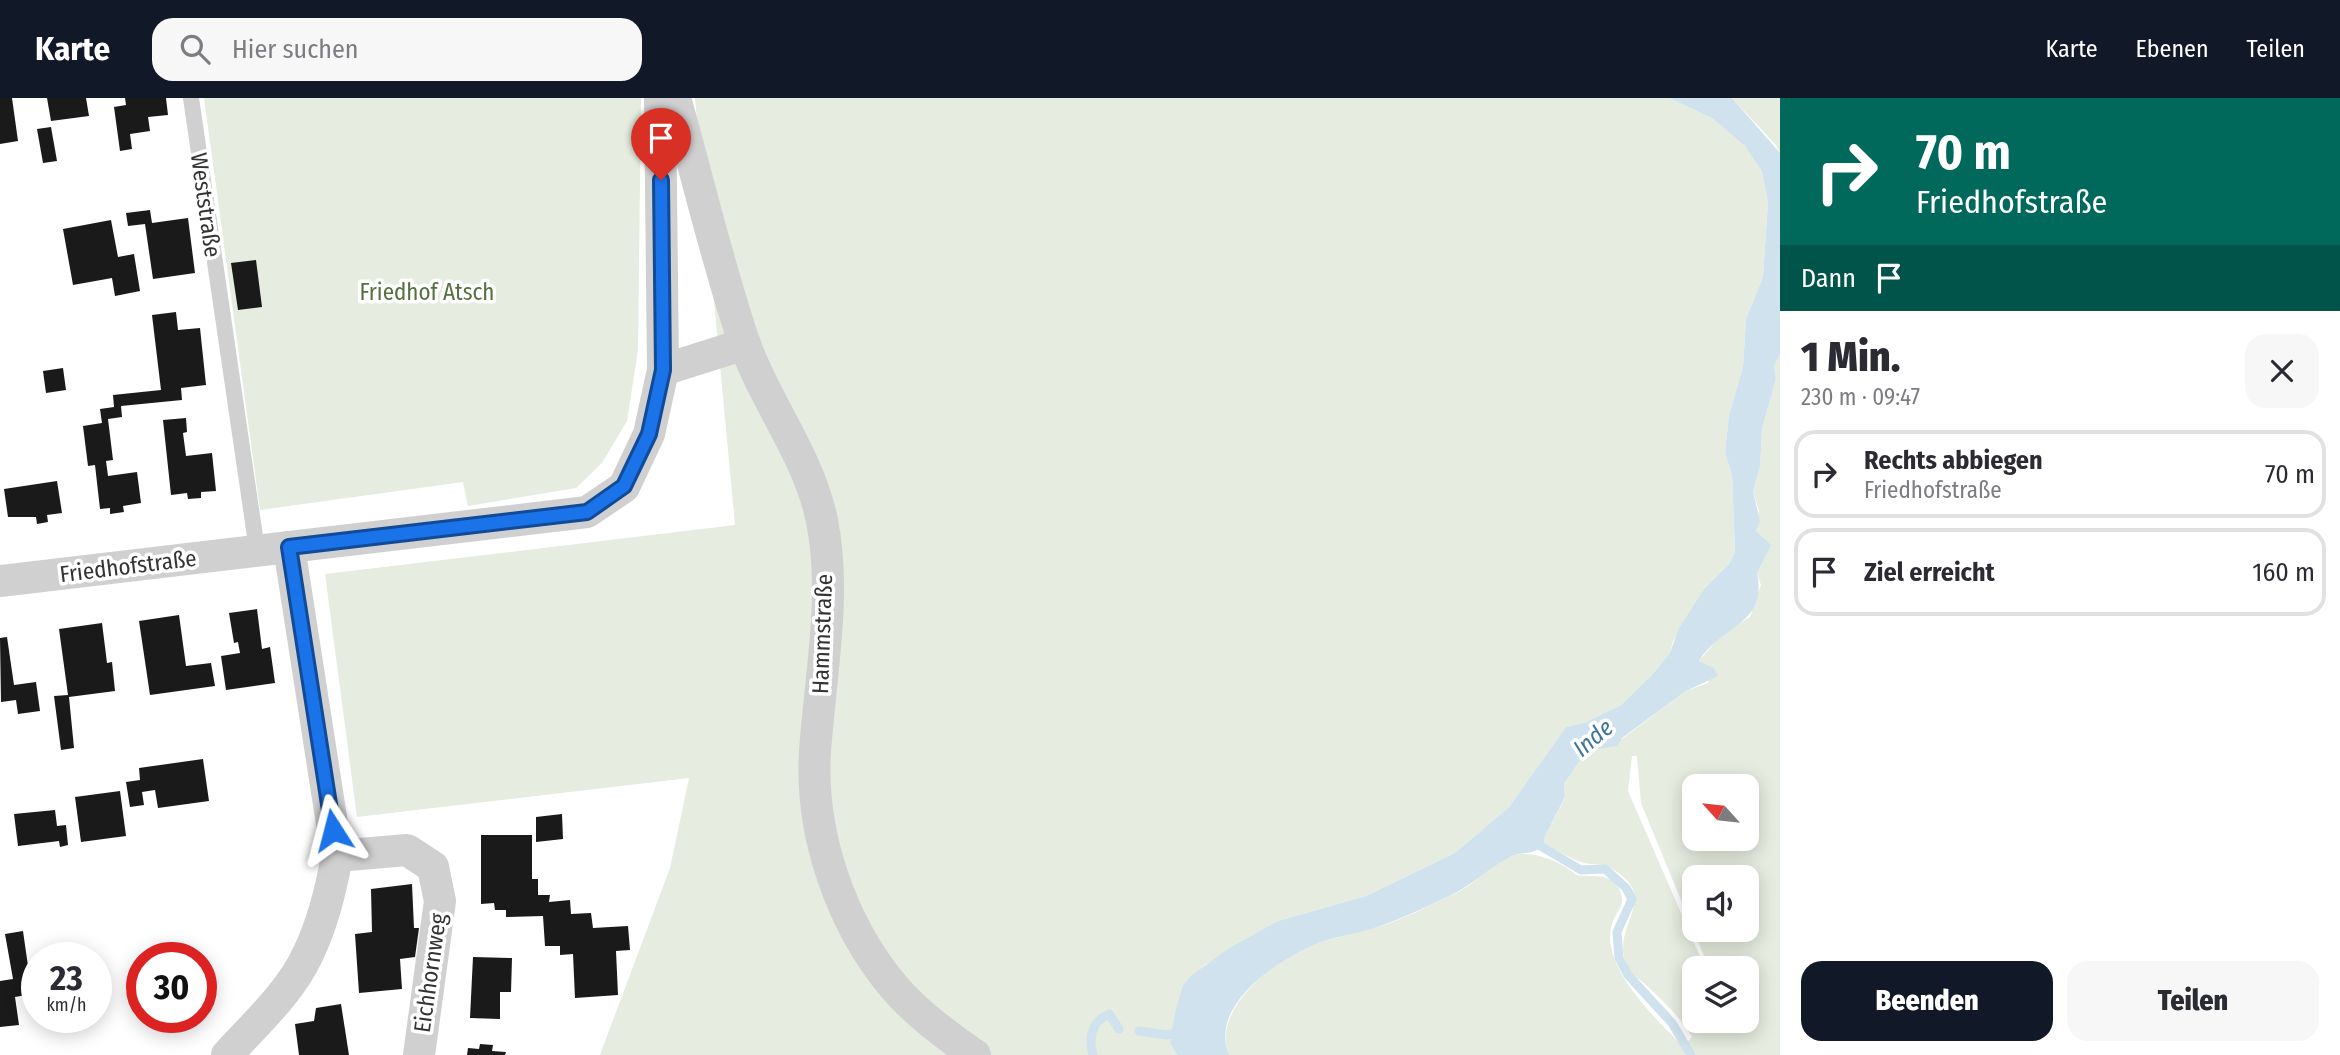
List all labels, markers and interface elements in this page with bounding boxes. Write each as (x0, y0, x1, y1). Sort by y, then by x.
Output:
search box (152, 18, 642, 81)
text: Karte (35, 29, 110, 69)
icon: search (176, 30, 214, 68)
text: Hier suchen (232, 34, 359, 65)
text: Karte (2046, 35, 2098, 63)
text: Ebenen (2136, 35, 2209, 63)
text: Teilen (2247, 35, 2305, 63)
pin (631, 108, 691, 180)
icon: arrive (642, 119, 680, 157)
text: 70 m (1916, 123, 2011, 182)
icon: right (1801, 126, 1892, 217)
street label: Weststraße (185, 151, 227, 259)
text: Friedhofstraße (1916, 183, 2107, 221)
icon: arrive (1870, 259, 1908, 297)
text: Dann (1801, 263, 1856, 294)
park label: Friedhof Atsch (360, 278, 494, 306)
text: 1 Min. (1801, 332, 1901, 382)
button: close (2245, 334, 2319, 408)
text: 230 m · 09:47 (1801, 383, 1920, 411)
text: Rechts abbiegen (1864, 445, 2043, 476)
icon: right (1805, 455, 1843, 493)
text: 70 m (2265, 459, 2315, 490)
text: Friedhofstraße (1864, 476, 2002, 504)
street label: Friedhofstraße (58, 544, 198, 588)
icon: arrive (1805, 553, 1843, 591)
text: Ziel erreicht (1864, 557, 1995, 588)
text: 160 m (2252, 557, 2315, 588)
street label: Hammstraße (806, 573, 838, 695)
water label: Inde (1568, 713, 1618, 763)
north arrow (1682, 774, 1759, 850)
map controls (1682, 774, 1759, 1033)
position arrow (296, 793, 370, 867)
button: sound (1682, 865, 1759, 942)
street label: Eichhornweg (408, 911, 452, 1034)
speed limit sign: 30 (126, 942, 217, 1033)
button: layers (1682, 956, 1759, 1033)
text: 23 (50, 957, 83, 999)
button: Beenden (1801, 961, 2053, 1041)
button: Teilen (2067, 961, 2319, 1041)
text: km/h (46, 994, 87, 1016)

